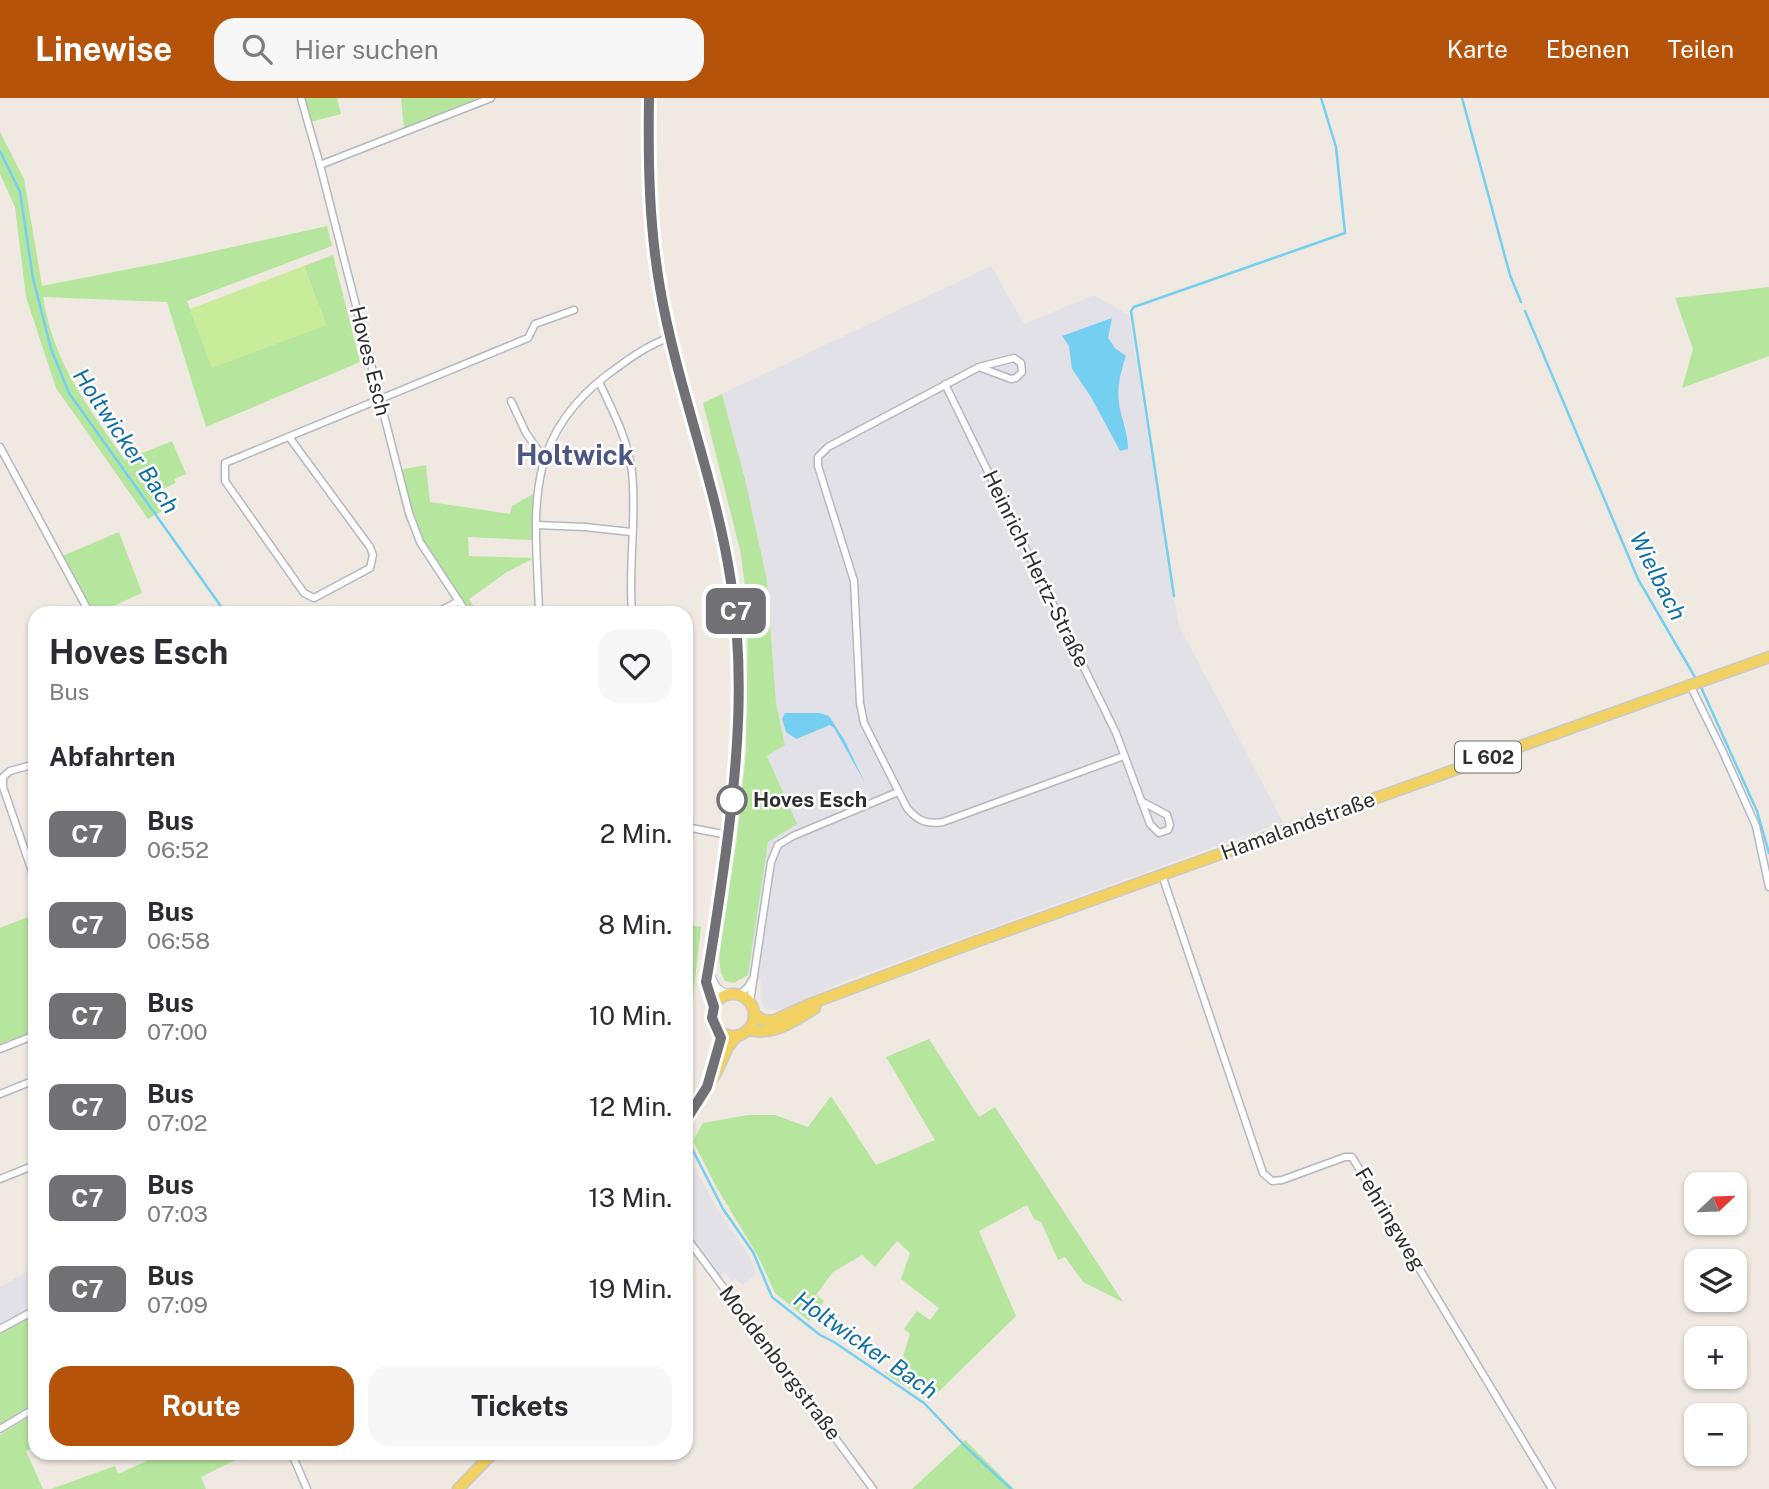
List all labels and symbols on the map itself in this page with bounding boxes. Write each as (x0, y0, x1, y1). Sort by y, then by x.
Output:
street label: Hoves Esch (345, 303, 396, 418)
water label: Holtwicker Bach (68, 363, 185, 518)
district label: Holtwick (516, 438, 634, 471)
street label: Heinrich-Hertz-Straße (978, 466, 1095, 671)
water label: Wielbach (1625, 527, 1692, 625)
line badge: C7 (704, 588, 768, 634)
road number: L 602 (1455, 742, 1521, 772)
marker: Hoves Esch (717, 785, 747, 815)
street label: Hamalandstraße (1217, 786, 1378, 865)
place label: Hoves Esch (753, 787, 867, 812)
street label: Fehringweg (1350, 1163, 1431, 1275)
north arrow (1684, 1172, 1746, 1236)
street label: Moddenborgstraße (714, 1281, 847, 1445)
water label: Holtwicker Bach (789, 1285, 943, 1404)

